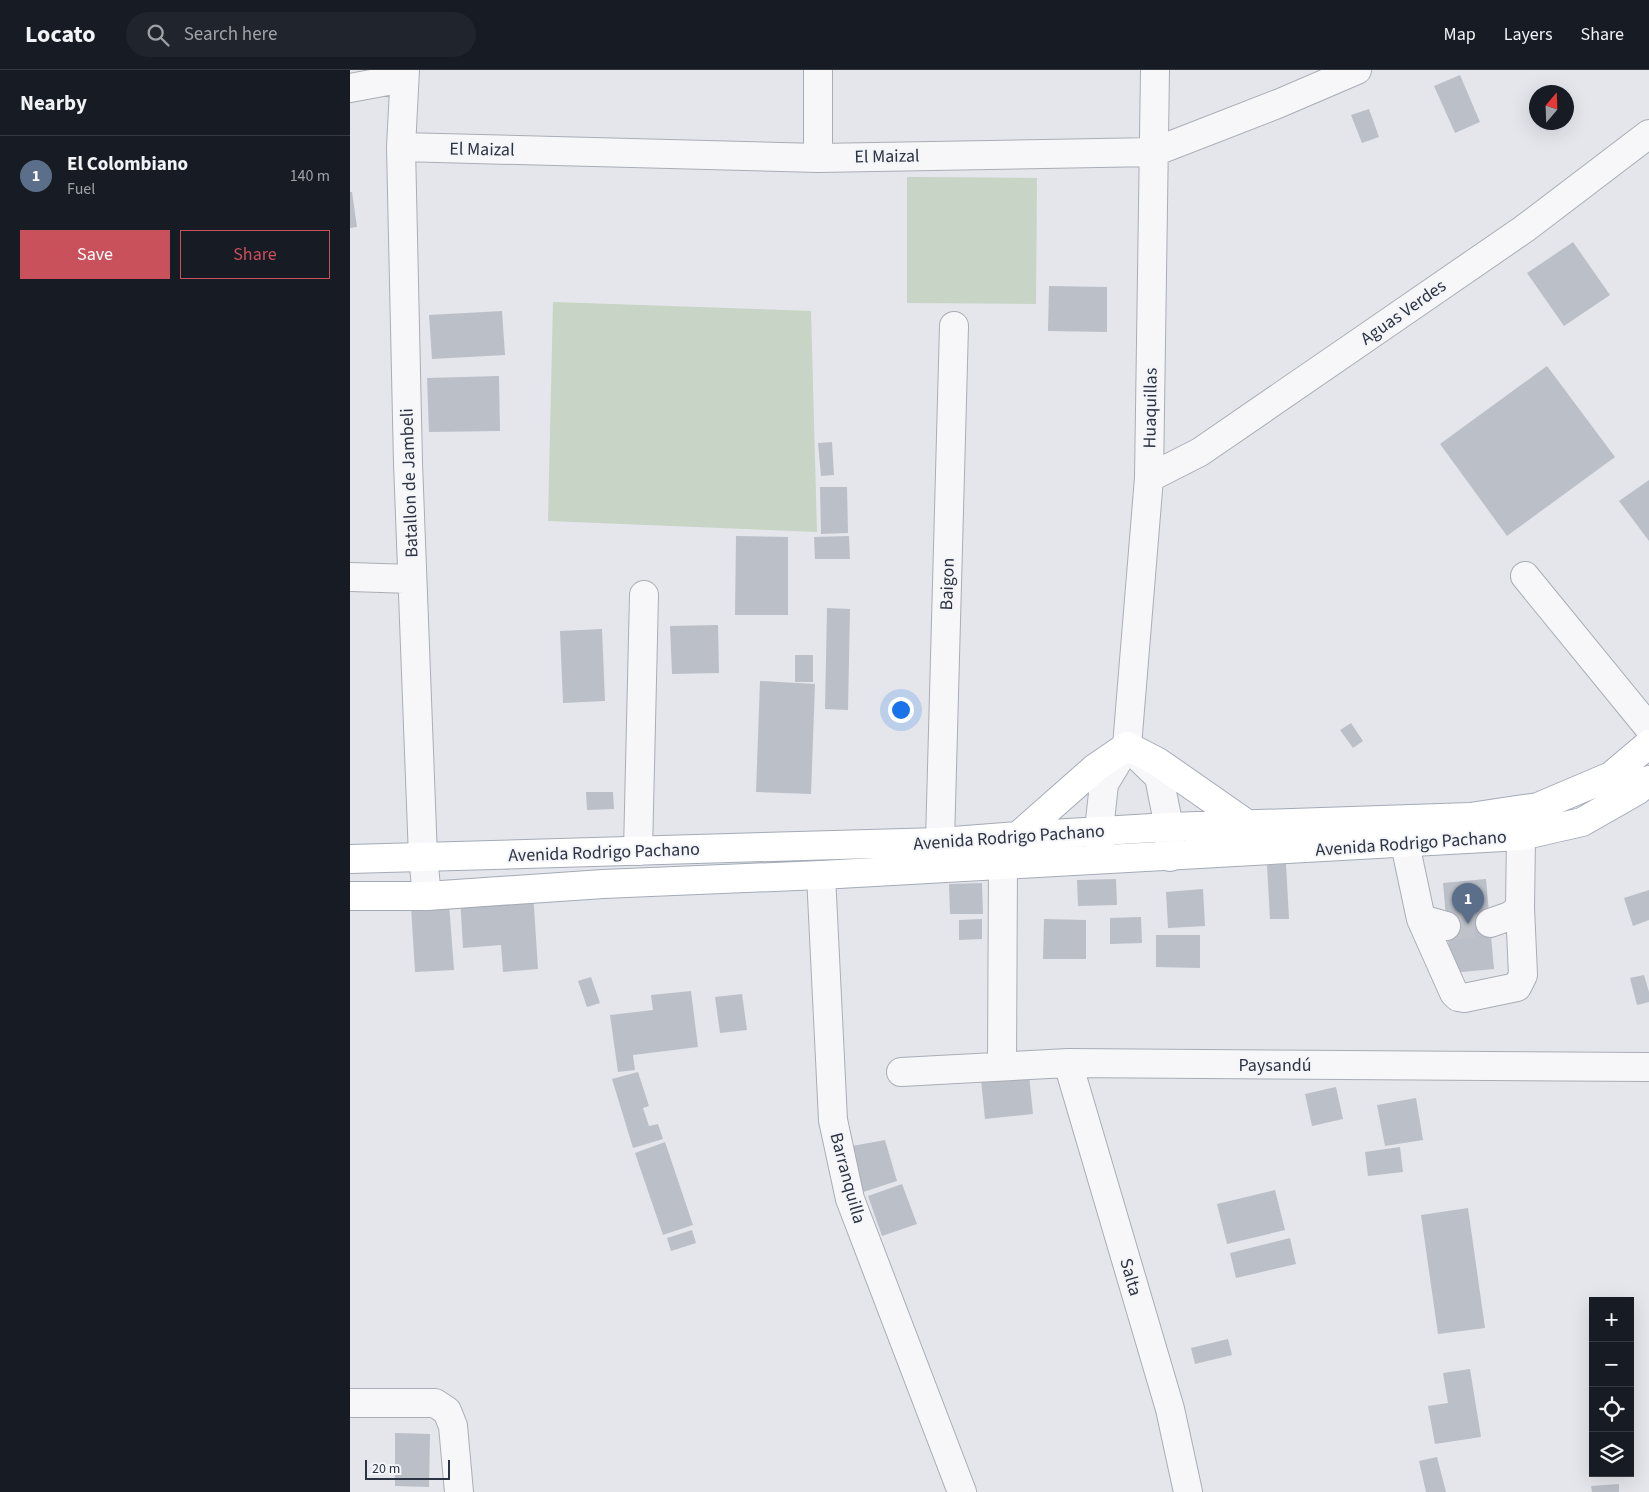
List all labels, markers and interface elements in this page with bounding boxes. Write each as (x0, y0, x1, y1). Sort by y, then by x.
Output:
search box (126, 12, 476, 57)
text: Locato (25, 17, 96, 52)
icon: search (144, 21, 172, 49)
text: Search here (184, 21, 277, 48)
text: Map (1444, 22, 1476, 47)
text: Layers (1504, 22, 1553, 47)
text: Share (1581, 22, 1624, 47)
north arrow (1529, 85, 1574, 130)
text: Nearby (20, 88, 87, 118)
street label: El Maizal (449, 136, 515, 163)
street label: El Maizal (854, 143, 920, 170)
text: El Colombiano (67, 151, 188, 178)
text: 1 (32, 165, 40, 187)
text: 140 m (290, 165, 330, 187)
text: Fuel (67, 178, 95, 200)
button: Save (20, 230, 170, 279)
button: Share (180, 230, 330, 279)
street label: Aguas Verdes (1355, 274, 1451, 351)
street label: Huaquillas (1137, 367, 1164, 449)
street label: Batallon de Jambeli (394, 408, 425, 558)
street label: Baigon (934, 557, 961, 611)
your location (888, 697, 914, 723)
street label: Avenida Rodrigo Pachano (913, 818, 1106, 857)
street label: Avenida Rodrigo Pachano (1315, 824, 1508, 863)
street label: Avenida Rodrigo Pachano (508, 837, 700, 868)
pin: 1 (1452, 883, 1484, 924)
street label: Paysandú (1238, 1053, 1312, 1078)
street label: Barranquilla (823, 1130, 872, 1226)
street label: Salta (1113, 1255, 1148, 1299)
map controls (1589, 1297, 1634, 1477)
button: + (1589, 1297, 1634, 1342)
button: − (1589, 1342, 1634, 1387)
button: locate (1589, 1387, 1634, 1432)
button: layers (1589, 1432, 1634, 1477)
scale bar (365, 1457, 450, 1480)
text: 20 m (372, 1459, 400, 1479)

